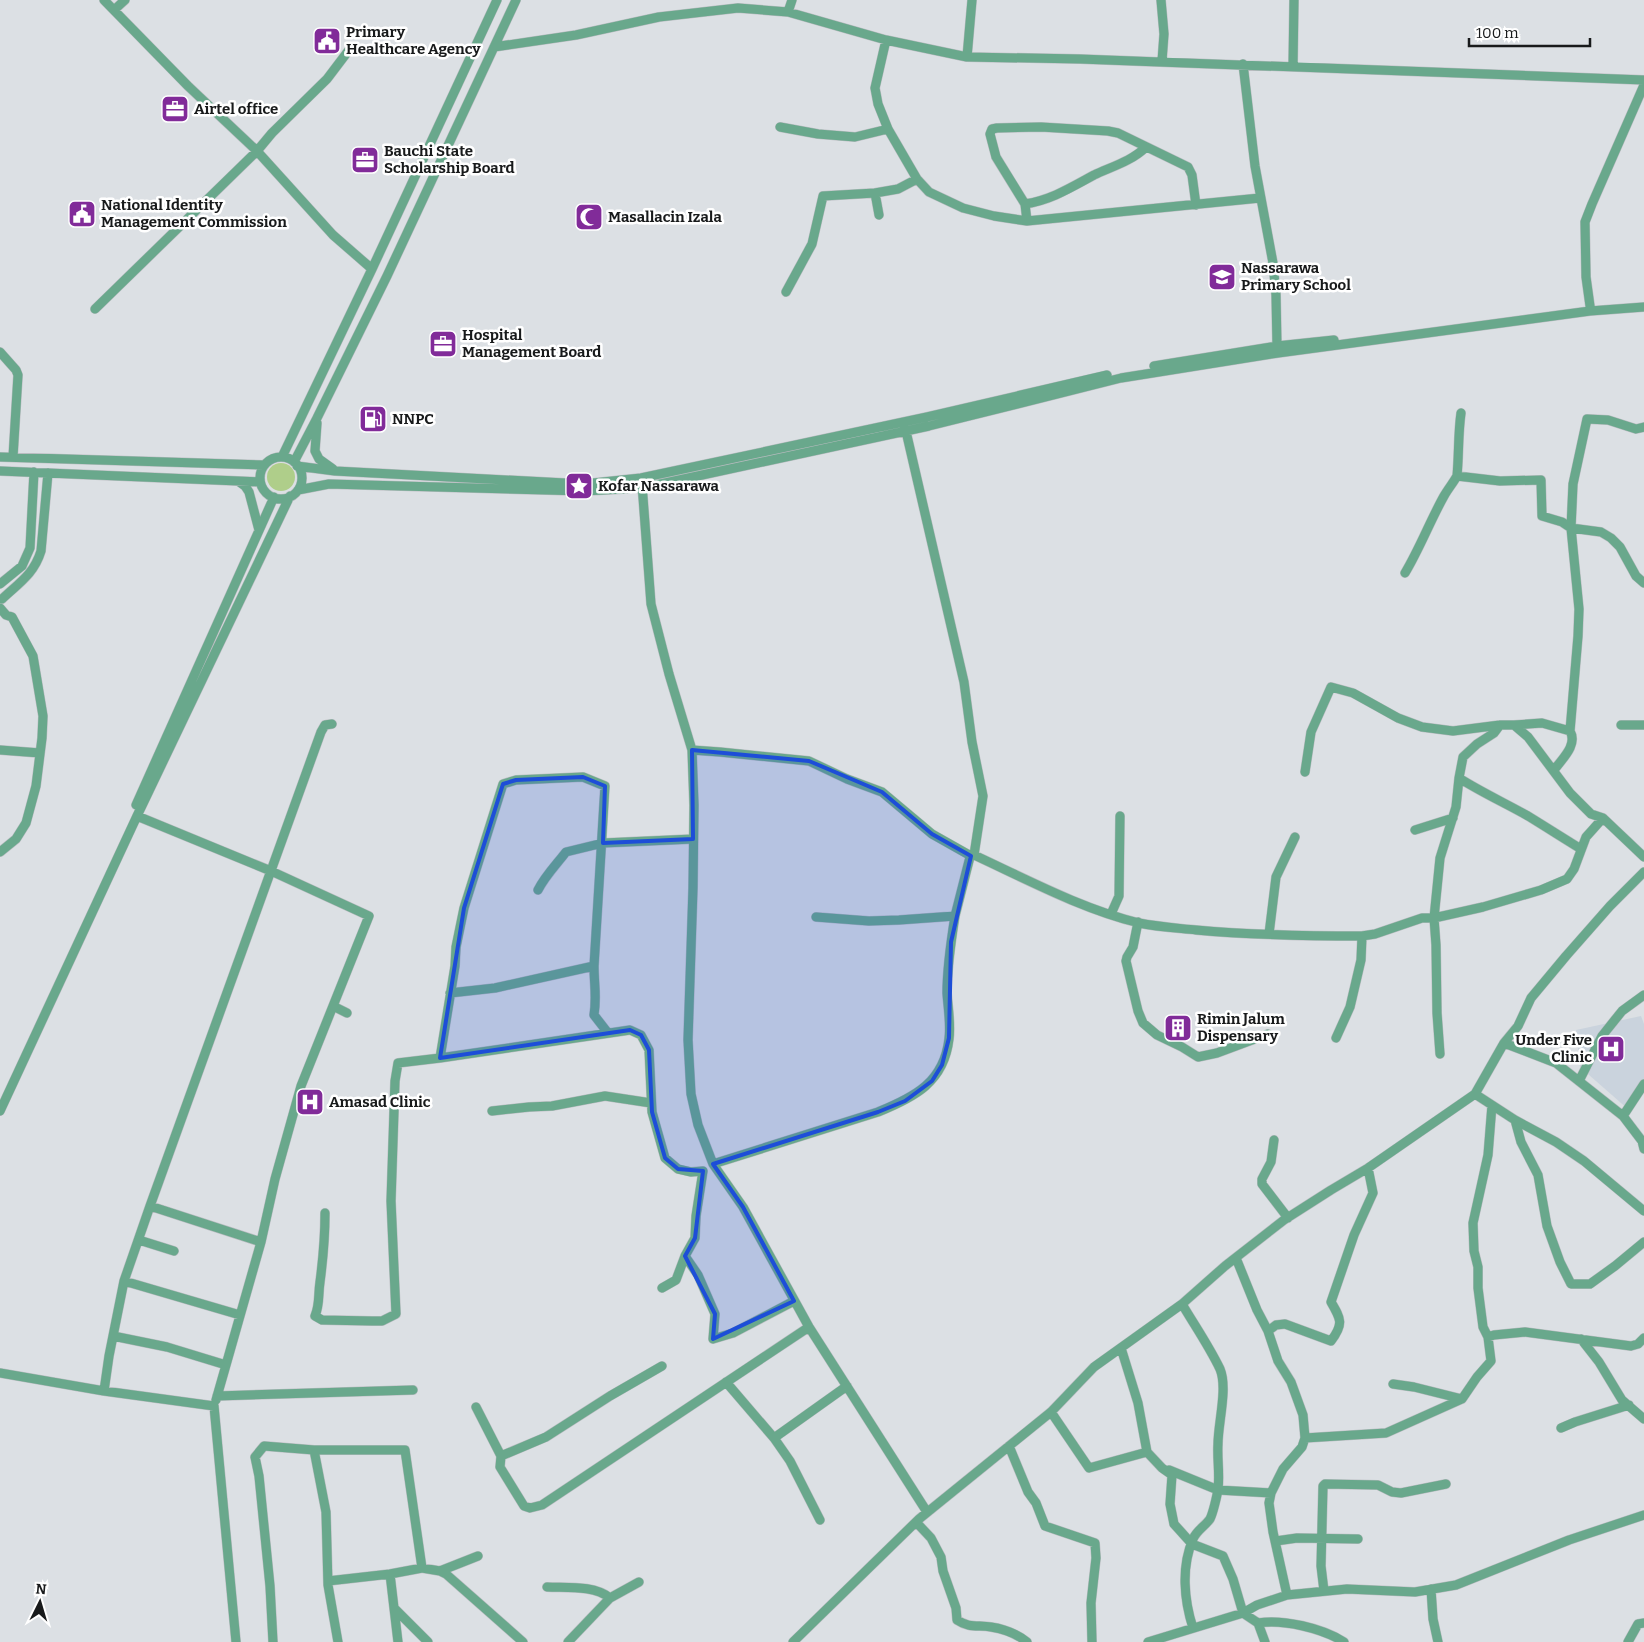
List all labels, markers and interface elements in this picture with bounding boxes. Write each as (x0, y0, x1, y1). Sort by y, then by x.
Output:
scale bar (1469, 15, 1590, 47)
place label: Primary Healthcare Agency (346, 23, 481, 58)
text: 100 m (1476, 24, 1519, 42)
public building icon: Primary Healthcare Agency (312, 26, 342, 56)
office icon: Airtel office (160, 94, 190, 124)
place label: Airtel office (194, 100, 278, 118)
place label: Bauchi State Scholarship Board (384, 142, 515, 177)
office icon: Bauchi State Scholarship Board (350, 145, 380, 175)
place label: National Identity Management Commission (101, 196, 287, 231)
public building icon: National Identity Management Commission (67, 199, 97, 229)
mosque icon: Masallacin Izala (574, 202, 604, 232)
place label: Masallacin Izala (608, 208, 722, 226)
place label: Nassarawa Primary School (1241, 259, 1351, 294)
school or university icon: Nassarawa Primary School (1207, 262, 1237, 292)
place label: Hospital Management Board (462, 326, 601, 361)
office icon: Hospital Management Board (428, 329, 458, 359)
fuel station icon: NNPC (358, 404, 388, 434)
place label: NNPC (392, 410, 434, 428)
place icon: Kofar Nassarawa (564, 471, 594, 501)
place label: Kofar Nassarawa (598, 477, 719, 495)
place label: Rimin Jalum Dispensary (1197, 1010, 1286, 1045)
building icon: Rimin Jalum Dispensary (1163, 1013, 1193, 1043)
place label: Under Five Clinic (1515, 1031, 1592, 1066)
hospital icon: Under Five Clinic (1596, 1034, 1626, 1064)
hospital icon: Amasad Clinic (295, 1087, 325, 1117)
place label: Amasad Clinic (329, 1093, 431, 1111)
north arrow (15, 1577, 65, 1627)
text: N (35, 1581, 47, 1599)

